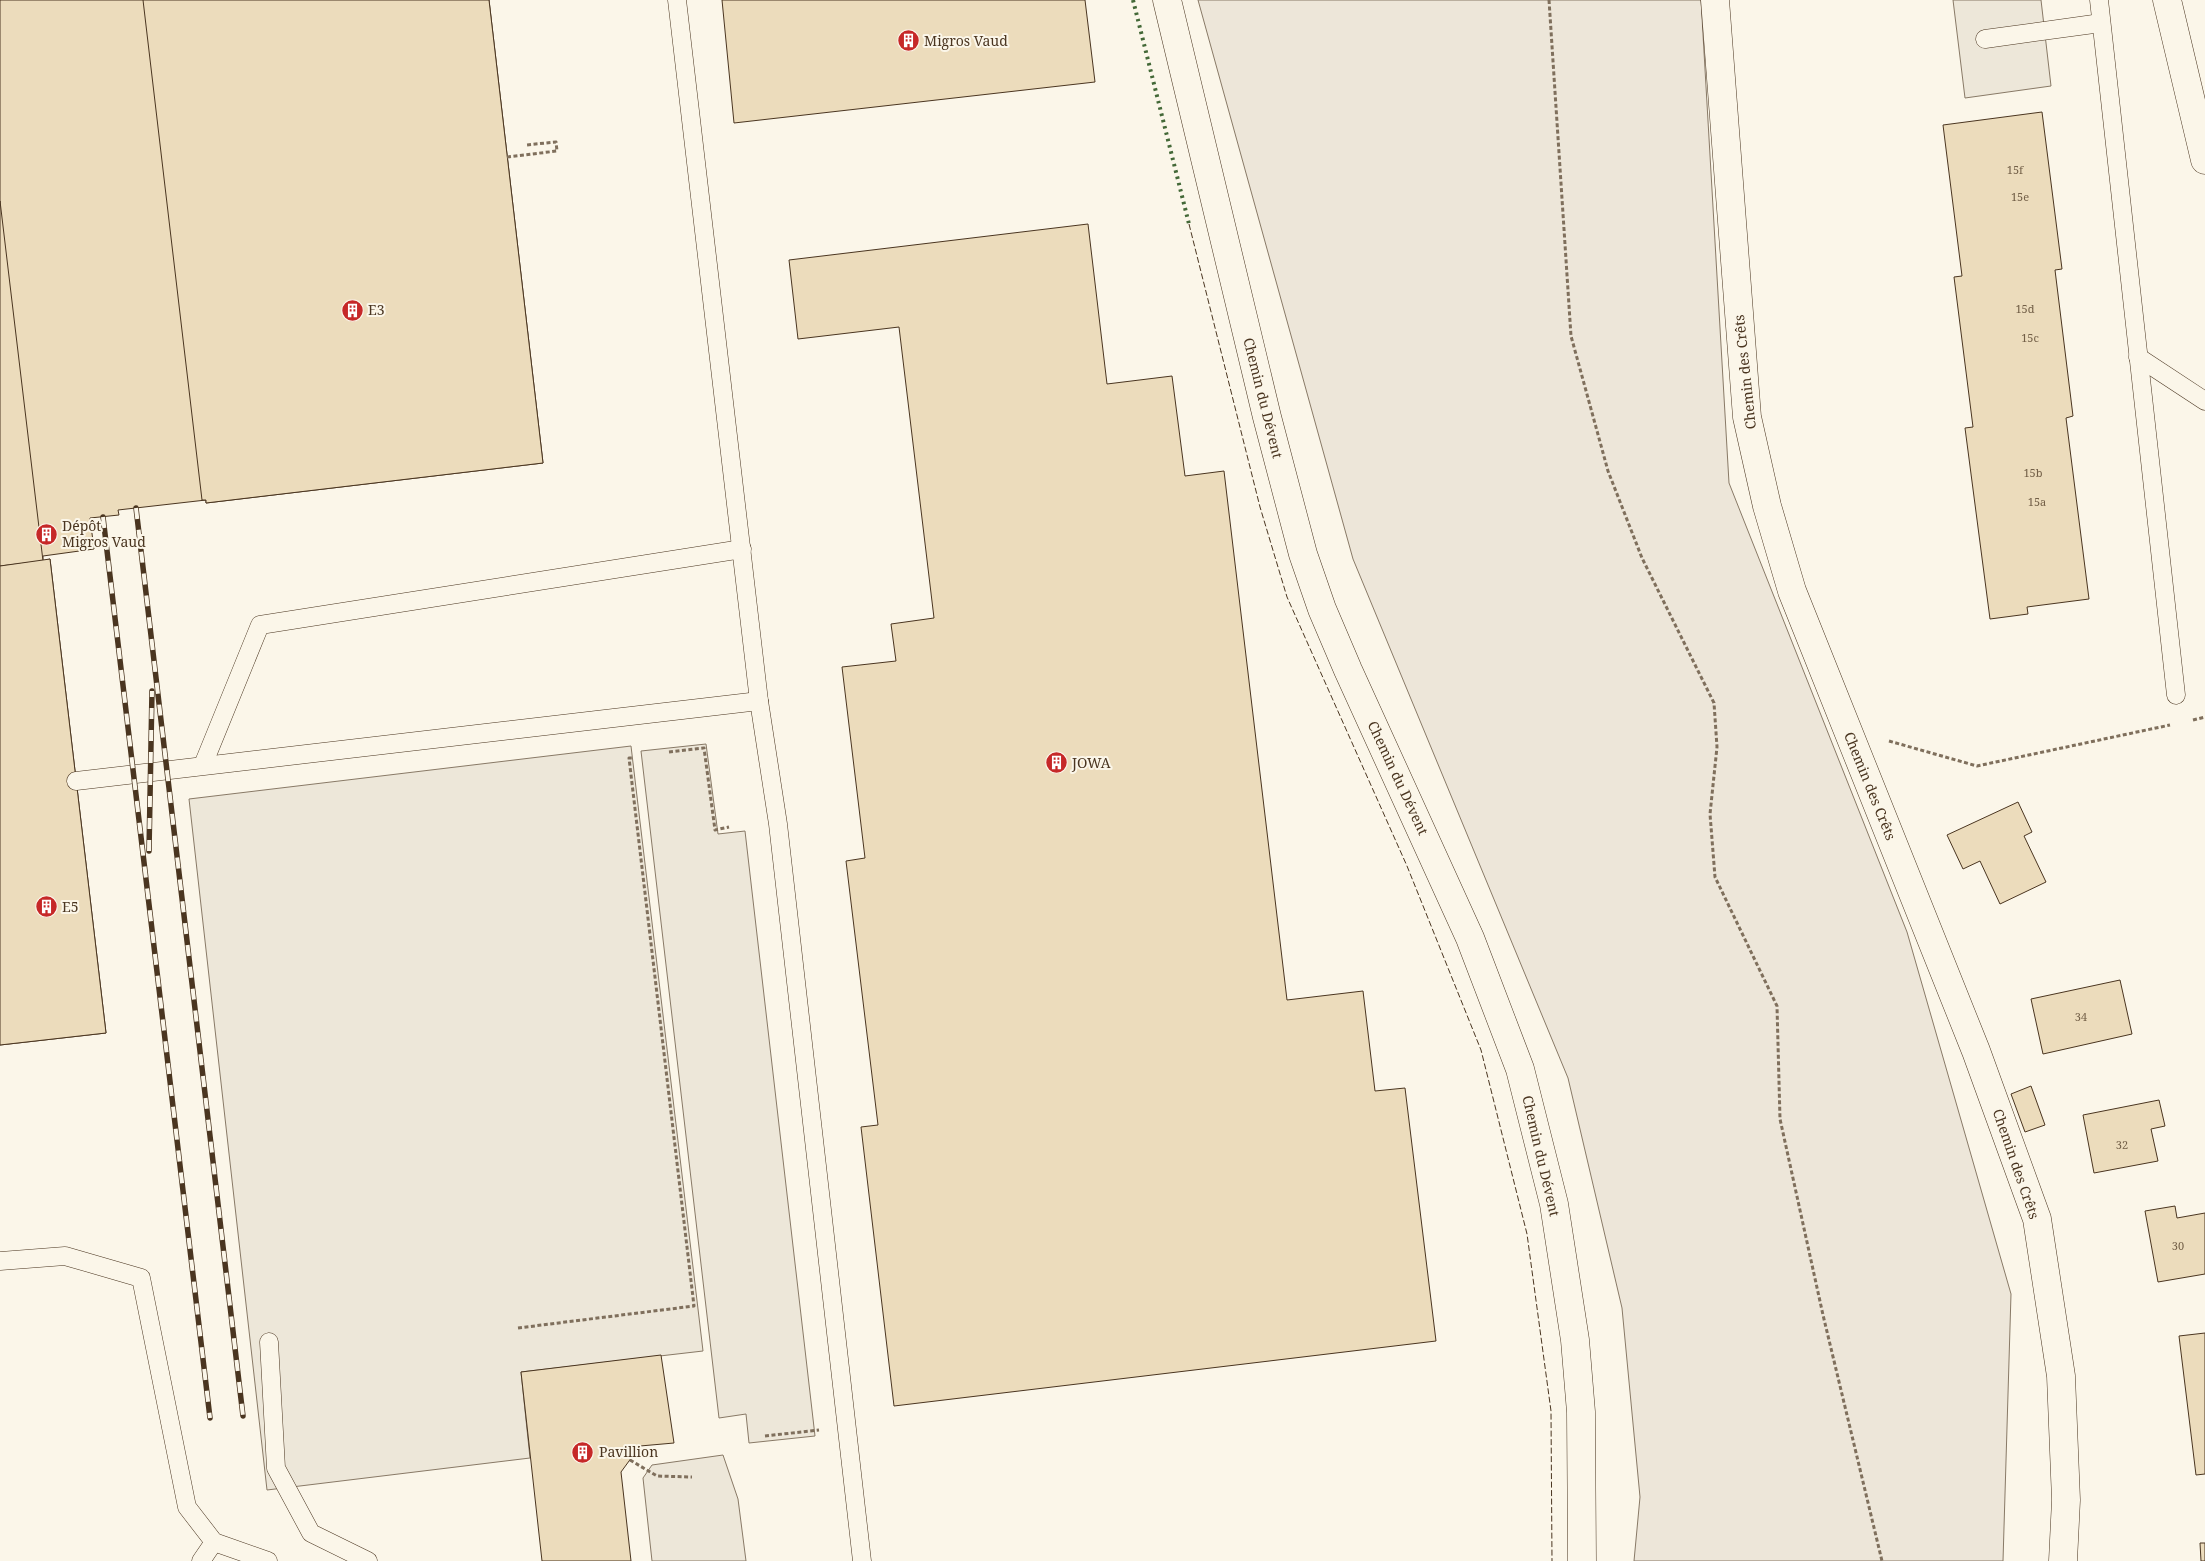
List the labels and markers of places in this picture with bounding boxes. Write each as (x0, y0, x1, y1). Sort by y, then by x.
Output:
building icon: Migros Vaud (896, 29, 920, 53)
place label: Migros Vaud (924, 31, 1008, 50)
building icon: E3 (340, 298, 364, 322)
place label: E3 (368, 300, 385, 319)
place label: Dépôt Migros Vaud (62, 516, 146, 551)
building icon: Dépôt Migros Vaud (34, 522, 58, 546)
building icon: JOWA (1044, 751, 1068, 775)
place label: JOWA (1071, 753, 1111, 772)
building icon: E5 (34, 895, 58, 919)
place label: E5 (62, 897, 79, 916)
building icon: Pavillion (571, 1440, 595, 1464)
place label: Pavillion (599, 1442, 658, 1461)

